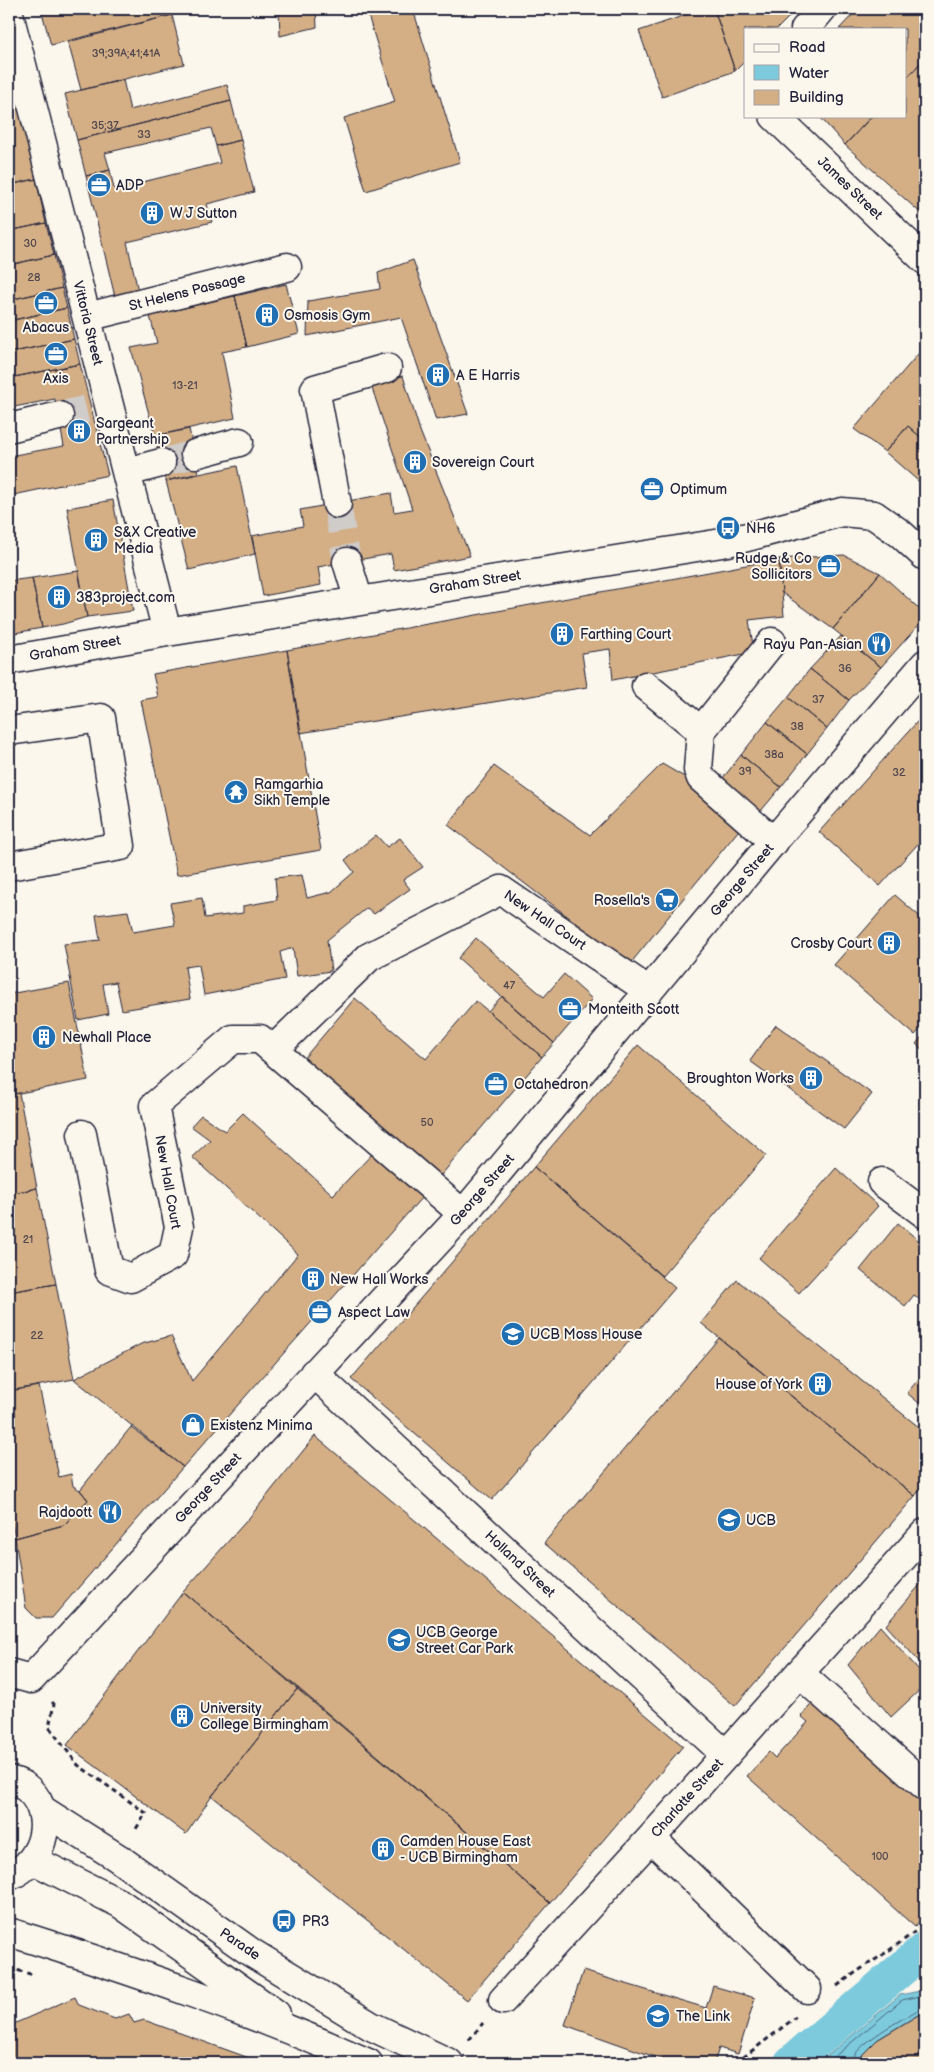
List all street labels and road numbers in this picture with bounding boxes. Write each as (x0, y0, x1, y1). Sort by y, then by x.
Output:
street label: James Street (814, 153, 887, 224)
street label: St Helens Passage (127, 269, 247, 315)
street label: Vittoria Street (69, 279, 107, 368)
street label: Graham Street (428, 566, 523, 598)
street label: Graham Street (28, 631, 123, 664)
street label: George Street (707, 840, 778, 920)
street label: New Hall Court (501, 886, 590, 954)
street label: New Hall Court (151, 1134, 185, 1231)
street label: George Street (446, 1150, 518, 1229)
street label: George Street (171, 1449, 245, 1527)
street label: Holland Street (481, 1527, 559, 1601)
street label: Charlotte Street (647, 1755, 727, 1841)
street label: Parade (217, 1924, 263, 1964)

